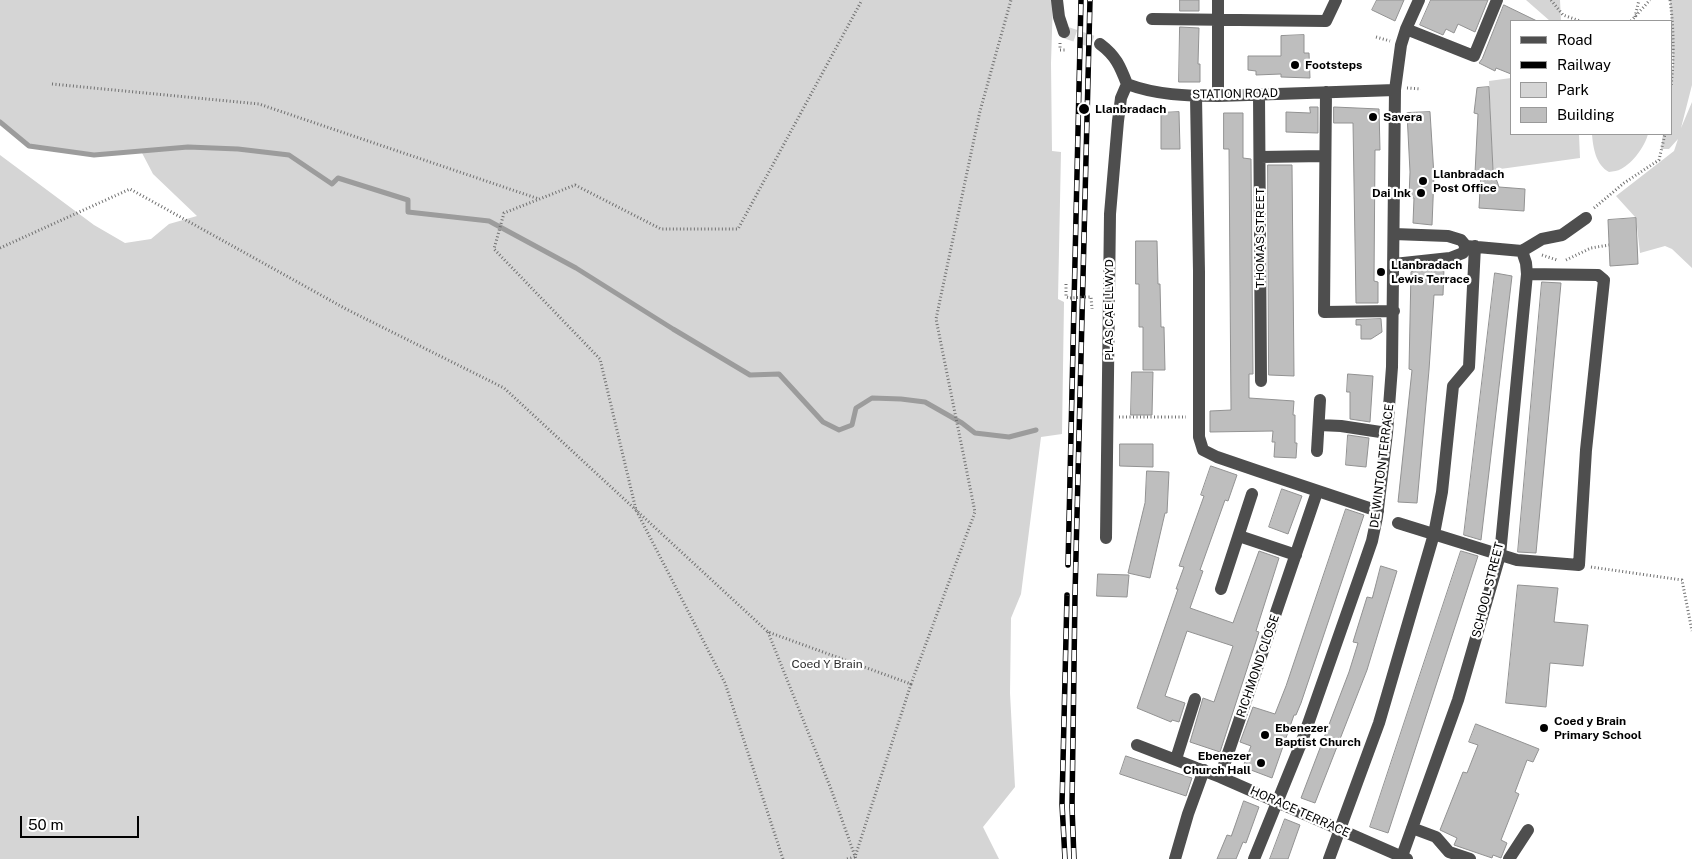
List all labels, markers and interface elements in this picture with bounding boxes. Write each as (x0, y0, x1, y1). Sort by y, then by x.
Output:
legend (1510, 20, 1672, 135)
text: Road (1557, 31, 1593, 48)
text: Railway (1557, 56, 1611, 73)
place label: Footsteps (1305, 58, 1362, 72)
marker: Footsteps (1289, 59, 1301, 71)
text: Park (1557, 81, 1589, 98)
street label: STATION ROAD (1192, 86, 1278, 102)
marker: Llanbradach (1077, 102, 1091, 116)
place label: Llanbradach (1095, 102, 1166, 116)
text: Building (1557, 106, 1615, 123)
place label: Savera (1383, 110, 1422, 124)
marker: Savera (1367, 111, 1379, 123)
place label: Llanbradach Post Office (1433, 167, 1504, 195)
marker: Llanbradach Post Office (1417, 175, 1429, 187)
place label: Dai Ink (1372, 186, 1411, 200)
marker: Dai Ink (1415, 187, 1427, 199)
street label: THOMAS STREET (1253, 188, 1267, 288)
place label: Llanbradach Lewis Terrace (1391, 258, 1470, 286)
street label: PLAS CAE LLWYD (1102, 259, 1116, 361)
marker: Llanbradach Lewis Terrace (1375, 266, 1387, 278)
street label: DE WINTON TERRACE (1367, 403, 1397, 529)
street label: SCHOOL STREET (1469, 541, 1507, 639)
street label: RICHMOND CLOSE (1234, 613, 1282, 719)
park label: Coed Y Brain (791, 657, 863, 671)
place label: Coed y Brain Primary School (1554, 714, 1642, 742)
place label: Ebenezer Baptist Church (1275, 721, 1361, 749)
marker: Coed y Brain Primary School (1538, 722, 1550, 734)
marker: Ebenezer Baptist Church (1259, 729, 1271, 741)
place label: Ebenezer Church Hall (1183, 749, 1251, 777)
marker: Ebenezer Church Hall (1255, 757, 1267, 769)
street label: HORACE TERRACE (1248, 784, 1352, 840)
scale bar (22, 806, 141, 838)
text: 50 m (28, 816, 63, 833)

